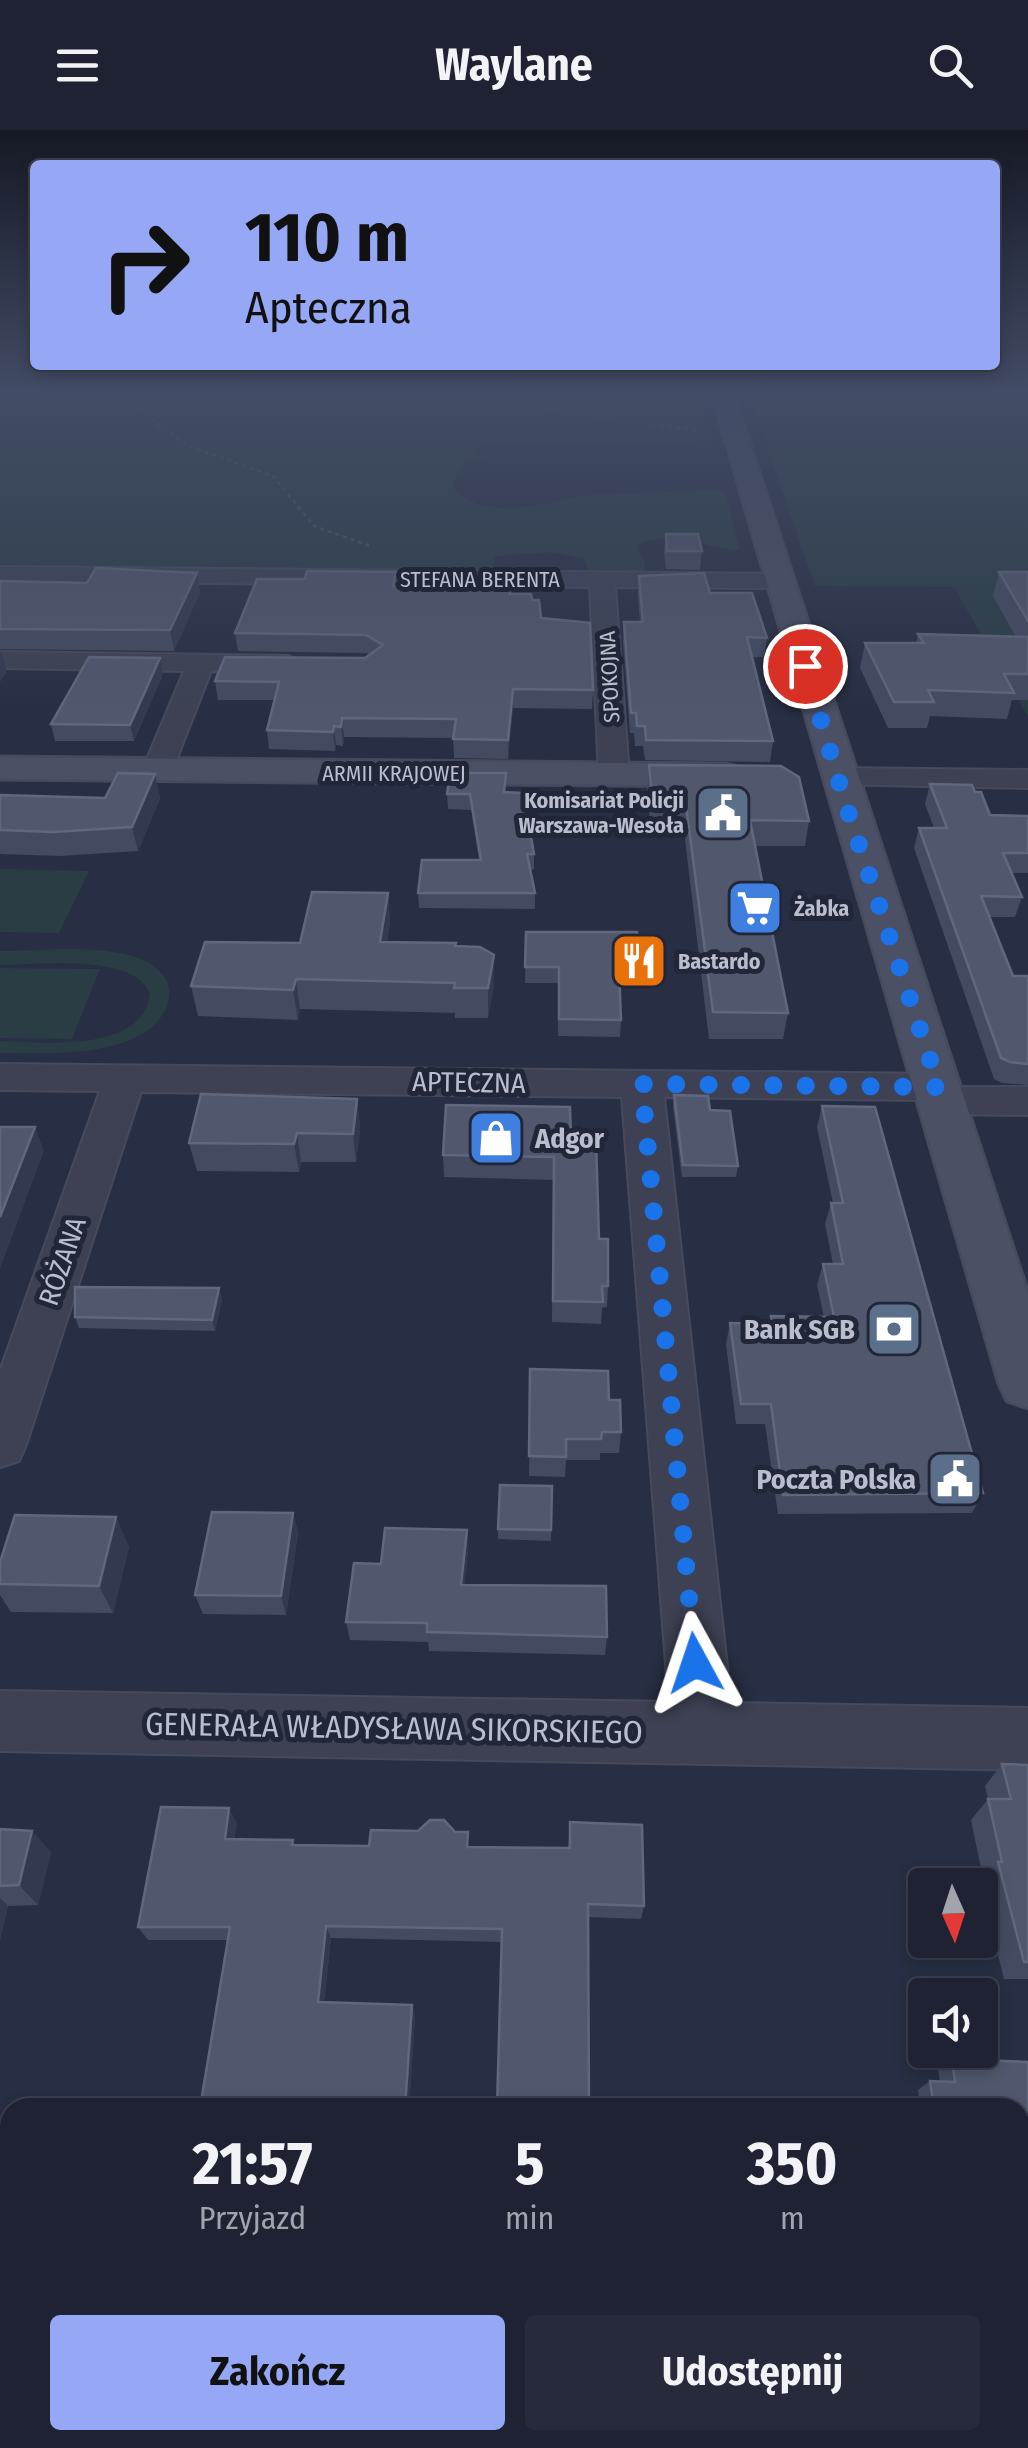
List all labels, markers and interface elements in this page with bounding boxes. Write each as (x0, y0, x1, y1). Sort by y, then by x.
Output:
icon: menu (50, 38, 105, 93)
text: Waylane (435, 38, 593, 92)
icon: search (923, 38, 978, 93)
text: 110 m (245, 196, 409, 280)
icon: right (80, 200, 210, 330)
text: Apteczna (245, 281, 412, 335)
street label: STEFANA BERENTA (400, 566, 560, 593)
pin (763, 624, 848, 709)
street label: SPOKOJNA (594, 630, 625, 724)
icon: arrive (778, 639, 833, 694)
street label: ARMII KRAJOWEJ (322, 760, 466, 787)
public building icon: Komisariat Policji Warszawa-Wesoła (693, 783, 753, 843)
place label: Komisariat Policji Warszawa-Wesoła (519, 787, 684, 839)
supermarket icon: Żabka (725, 878, 785, 938)
place label: Żabka (794, 895, 849, 922)
restaurant icon: Bastardo (609, 931, 669, 991)
place label: Bastardo (678, 948, 761, 975)
street label: APTECZNA (412, 1065, 526, 1100)
shop icon: Adgor (466, 1108, 526, 1168)
place label: Adgor (534, 1122, 605, 1155)
street label: RÓŻANA (32, 1212, 93, 1310)
bank icon: Bank SGB (864, 1299, 924, 1359)
place label: Bank SGB (744, 1313, 855, 1346)
public building icon: Poczta Polska (925, 1449, 985, 1509)
place label: Poczta Polska (756, 1463, 916, 1496)
position arrow (643, 1611, 747, 1715)
street label: GENERAŁA WŁADYSŁAWA SIKORSKIEGO (145, 1705, 643, 1751)
north arrow (908, 1868, 998, 1958)
map controls (908, 1868, 998, 2068)
button: sound (908, 1978, 998, 2068)
text: 21:57 (192, 2128, 312, 2200)
text: 5 (515, 2128, 544, 2200)
text: 350 (747, 2128, 838, 2200)
text: Przyjazd (199, 2199, 306, 2237)
text: min (505, 2199, 554, 2237)
text: m (780, 2199, 805, 2237)
button: Zakończ (50, 2315, 505, 2430)
button: Udostępnij (525, 2315, 980, 2430)

